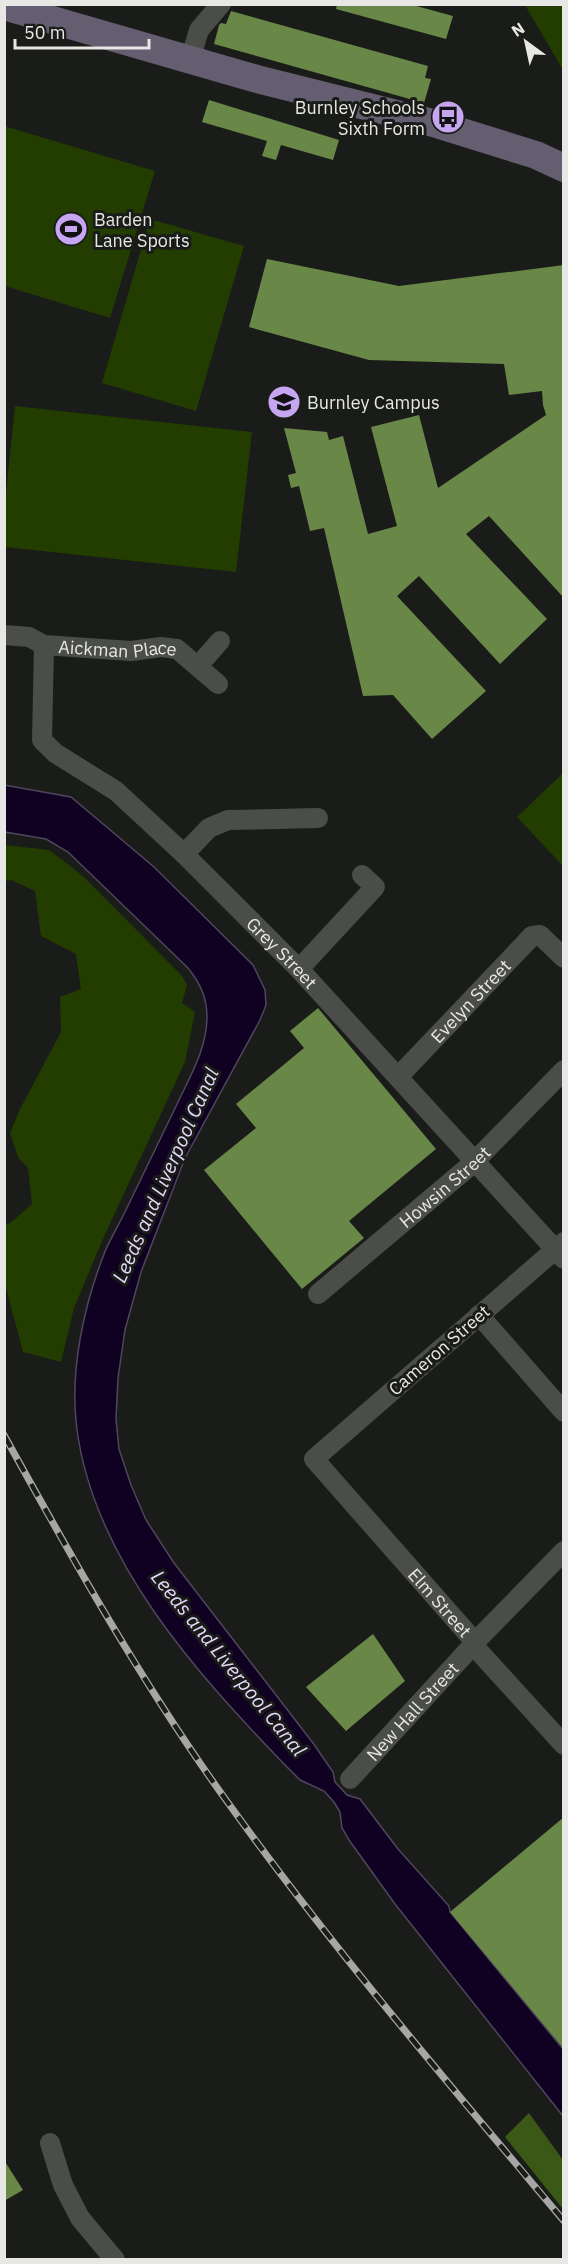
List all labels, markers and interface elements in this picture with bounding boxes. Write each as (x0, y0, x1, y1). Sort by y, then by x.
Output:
scale bar (15, 12, 148, 50)
north arrow (496, 12, 556, 72)
text: N (508, 18, 528, 41)
text: 50 m (24, 21, 66, 44)
place label: Burnley Schools Sixth Form (295, 96, 425, 140)
bus stop icon: Burnley Schools Sixth Form (430, 99, 466, 135)
place label: Barden Lane Sports (94, 208, 190, 252)
sports icon: Barden Lane Sports (53, 211, 89, 247)
school or university icon: Burnley Campus (266, 384, 302, 420)
place label: Burnley Campus (307, 391, 440, 414)
street label: Aickman Place (58, 635, 178, 663)
street label: Grey Street (242, 912, 322, 993)
street label: Evelyn Street (425, 954, 515, 1047)
water label: Leeds and Liverpool Canal (105, 1063, 225, 1287)
street label: Howsin Street (394, 1141, 495, 1232)
street label: Cameron Street (384, 1300, 494, 1400)
street label: Elm Street (403, 1563, 477, 1642)
water label: Leeds and Liverpool Canal (145, 1564, 313, 1762)
street label: New Hall Street (361, 1657, 463, 1766)

